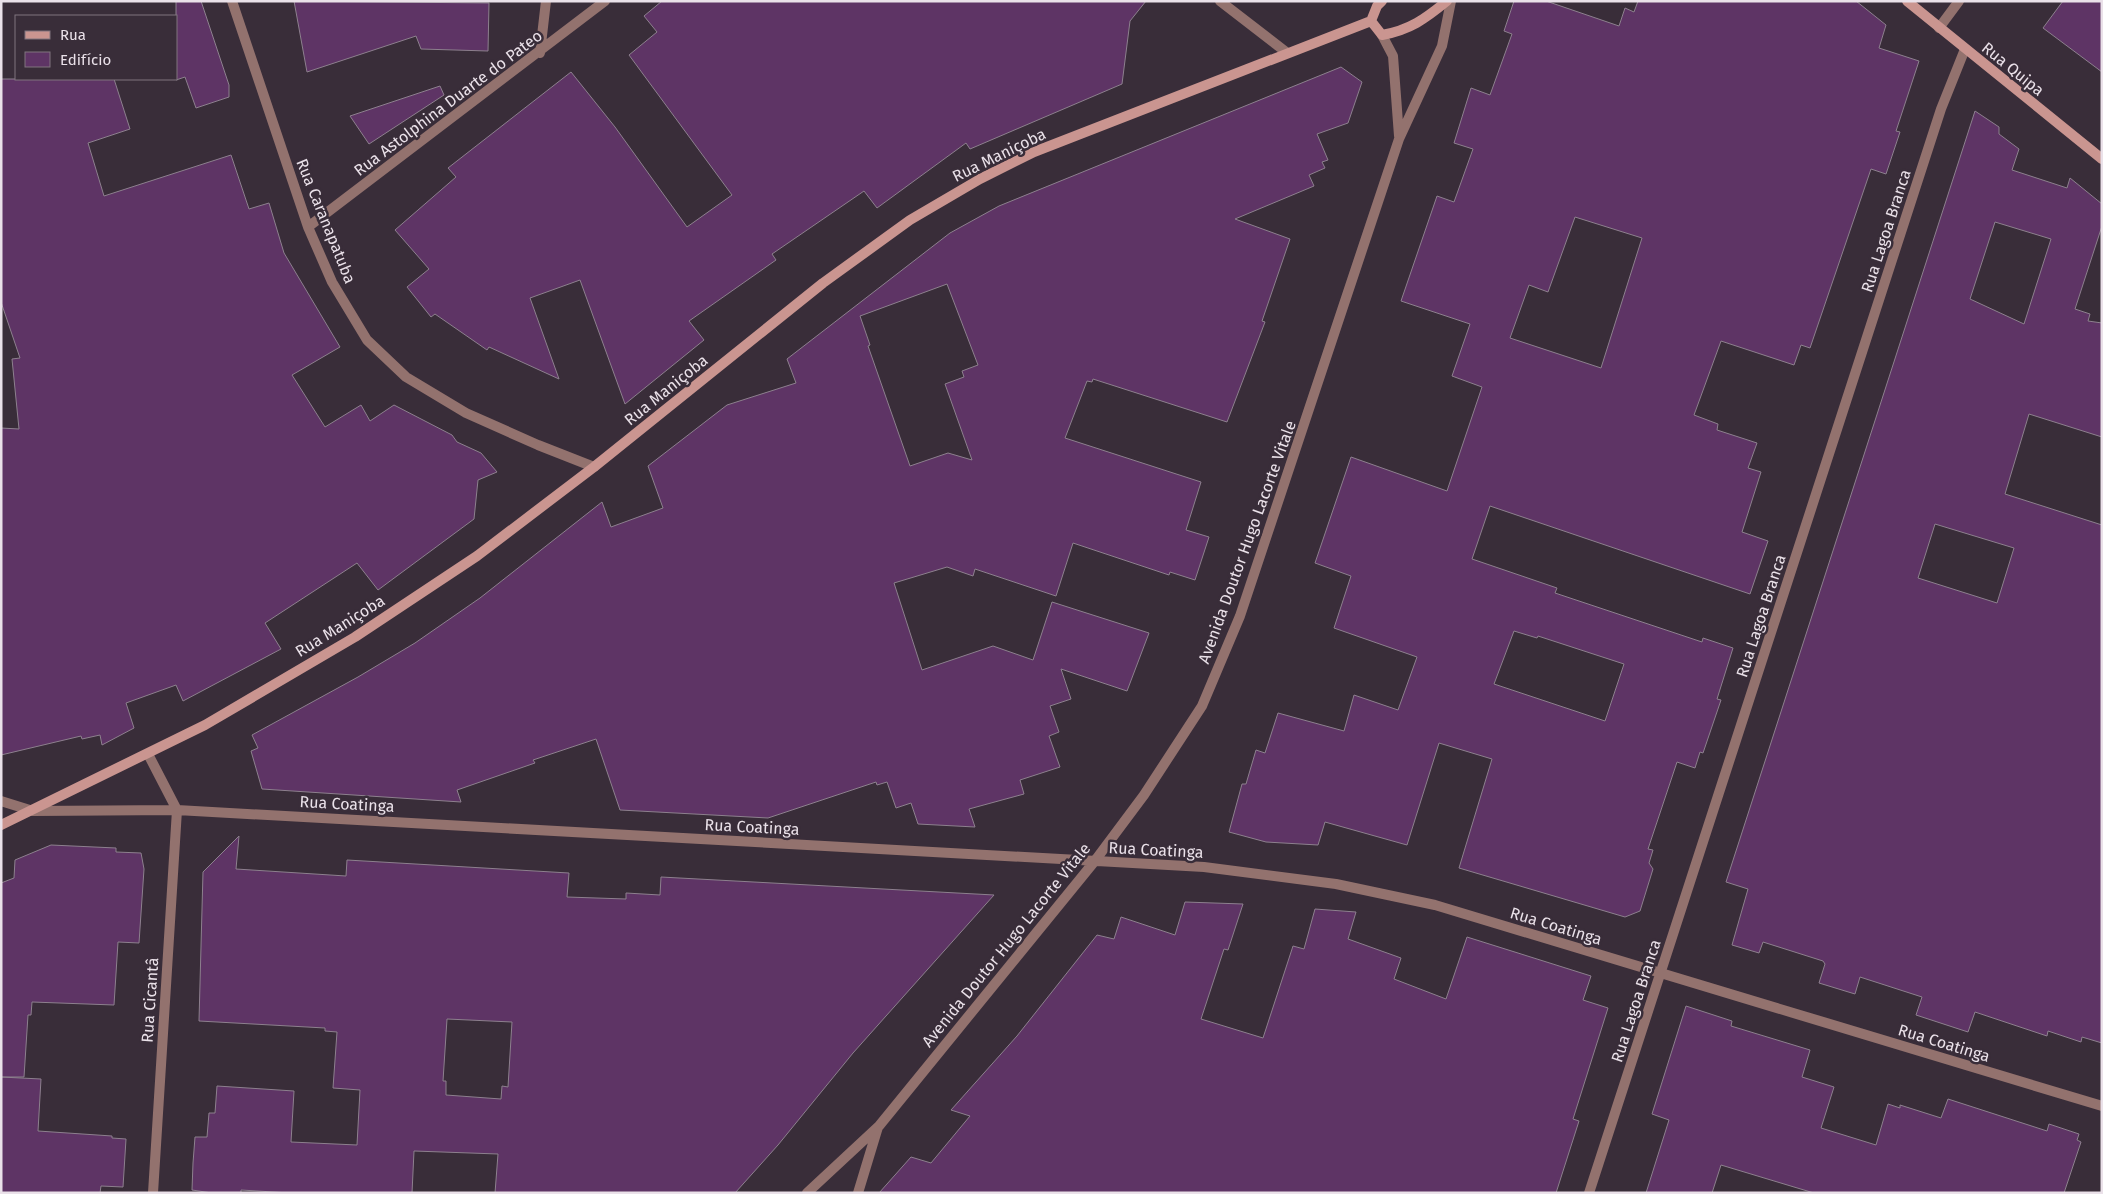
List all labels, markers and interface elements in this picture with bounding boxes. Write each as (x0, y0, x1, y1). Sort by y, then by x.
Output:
legend (15, 15, 178, 80)
text: Rua (60, 26, 86, 44)
street label: Rua Astolphina Duarte do Pateo (350, 26, 546, 180)
street label: Rua Quipa (1978, 38, 2048, 100)
text: Edifício (60, 51, 111, 69)
street label: Rua Maniçoba (949, 124, 1049, 187)
street label: Rua Caranapatuba (292, 156, 360, 286)
street label: Rua Lagoa Branca (1857, 167, 1915, 295)
street label: Rua Maniçoba (621, 351, 712, 430)
street label: Avenida Doutor Hugo Lacorte Vitale (1194, 418, 1300, 666)
street label: Rua Lagoa Branca (1732, 552, 1790, 680)
street label: Rua Maniçoba (292, 591, 389, 662)
street label: Rua Coatinga (299, 792, 395, 816)
street label: Rua Coatinga (704, 815, 800, 839)
street label: Rua Coatinga (1108, 838, 1204, 862)
street label: Avenida Doutor Hugo Lacorte Vitale (918, 839, 1094, 1051)
street label: Rua Coatinga (1508, 903, 1604, 949)
street label: Rua Lagoa Branca (1607, 937, 1665, 1065)
street label: Rua Cicantâ (138, 957, 162, 1043)
street label: Rua Coatinga (1896, 1020, 1992, 1066)

